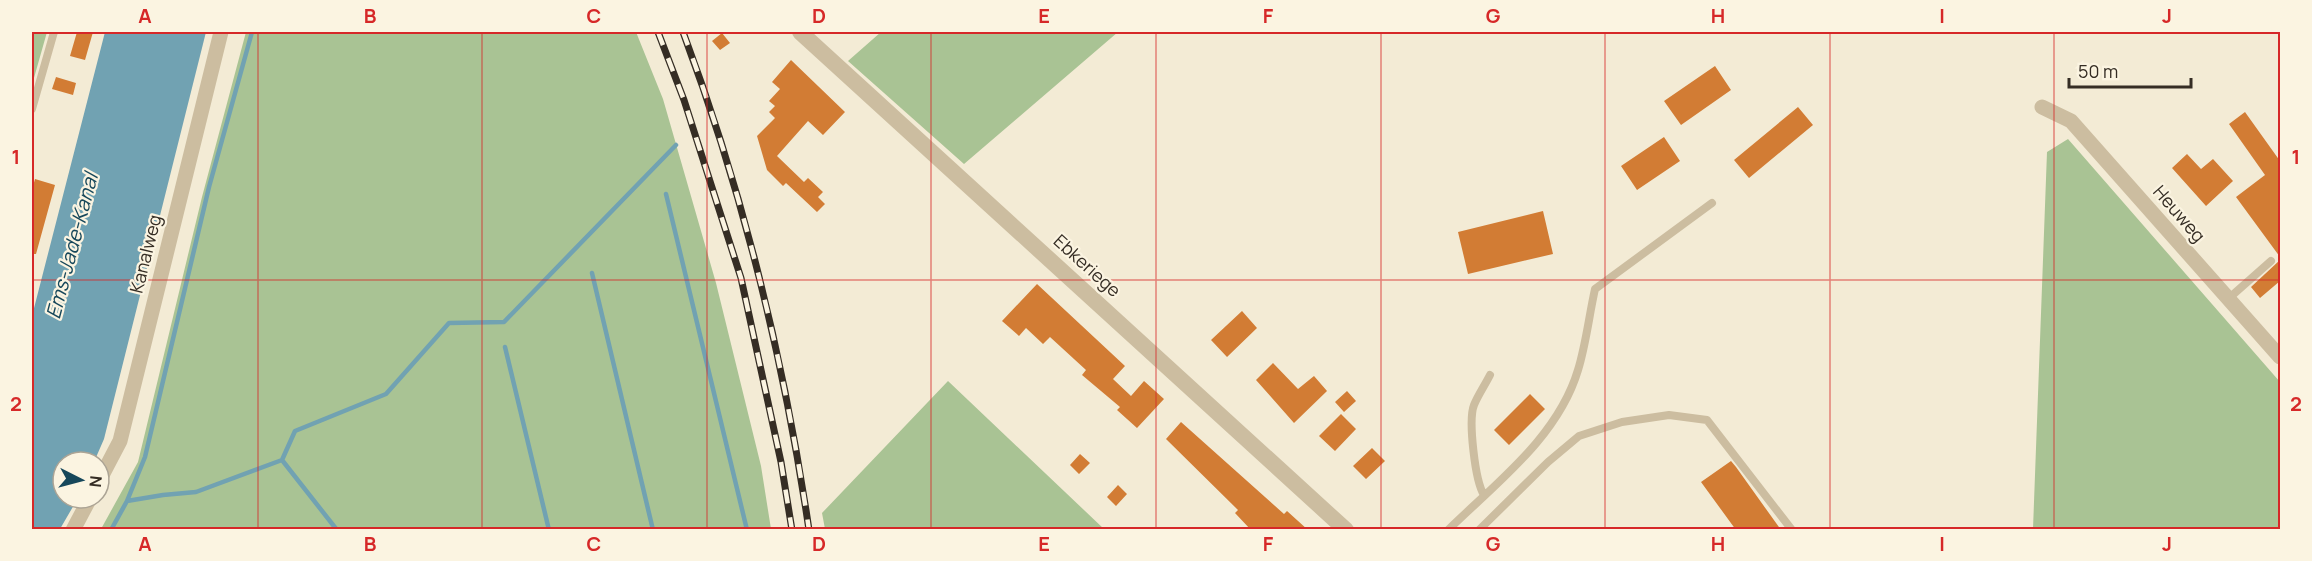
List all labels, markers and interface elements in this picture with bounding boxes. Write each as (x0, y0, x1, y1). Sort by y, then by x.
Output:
text: A (138, 2, 152, 29)
text: B (364, 2, 377, 29)
text: C (587, 2, 601, 29)
text: D (812, 2, 826, 29)
text: E (1038, 2, 1050, 29)
text: F (1263, 2, 1274, 29)
text: G (1486, 2, 1501, 29)
text: H (1711, 2, 1725, 29)
text: I (1939, 2, 1945, 29)
text: J (2162, 2, 2172, 29)
scale bar (2069, 51, 2190, 89)
text: 50 m (2078, 59, 2118, 83)
text: 1 (12, 143, 20, 170)
text: 1 (2292, 143, 2300, 170)
water label: Ems-Jade-Kanal (39, 168, 105, 322)
street label: Heuweg (2148, 180, 2211, 247)
street label: Kanalweg (124, 212, 166, 296)
street label: Ebkeriege (1049, 229, 1126, 302)
text: 2 (10, 390, 22, 417)
text: 2 (2290, 390, 2302, 417)
north arrow (51, 450, 111, 510)
text: N (84, 475, 107, 488)
text: A (138, 530, 152, 557)
text: B (364, 530, 377, 557)
text: C (587, 530, 601, 557)
text: D (812, 530, 826, 557)
text: E (1038, 530, 1050, 557)
text: F (1263, 530, 1274, 557)
text: G (1486, 530, 1501, 557)
text: H (1711, 530, 1725, 557)
text: I (1939, 530, 1945, 557)
text: J (2162, 530, 2172, 557)

